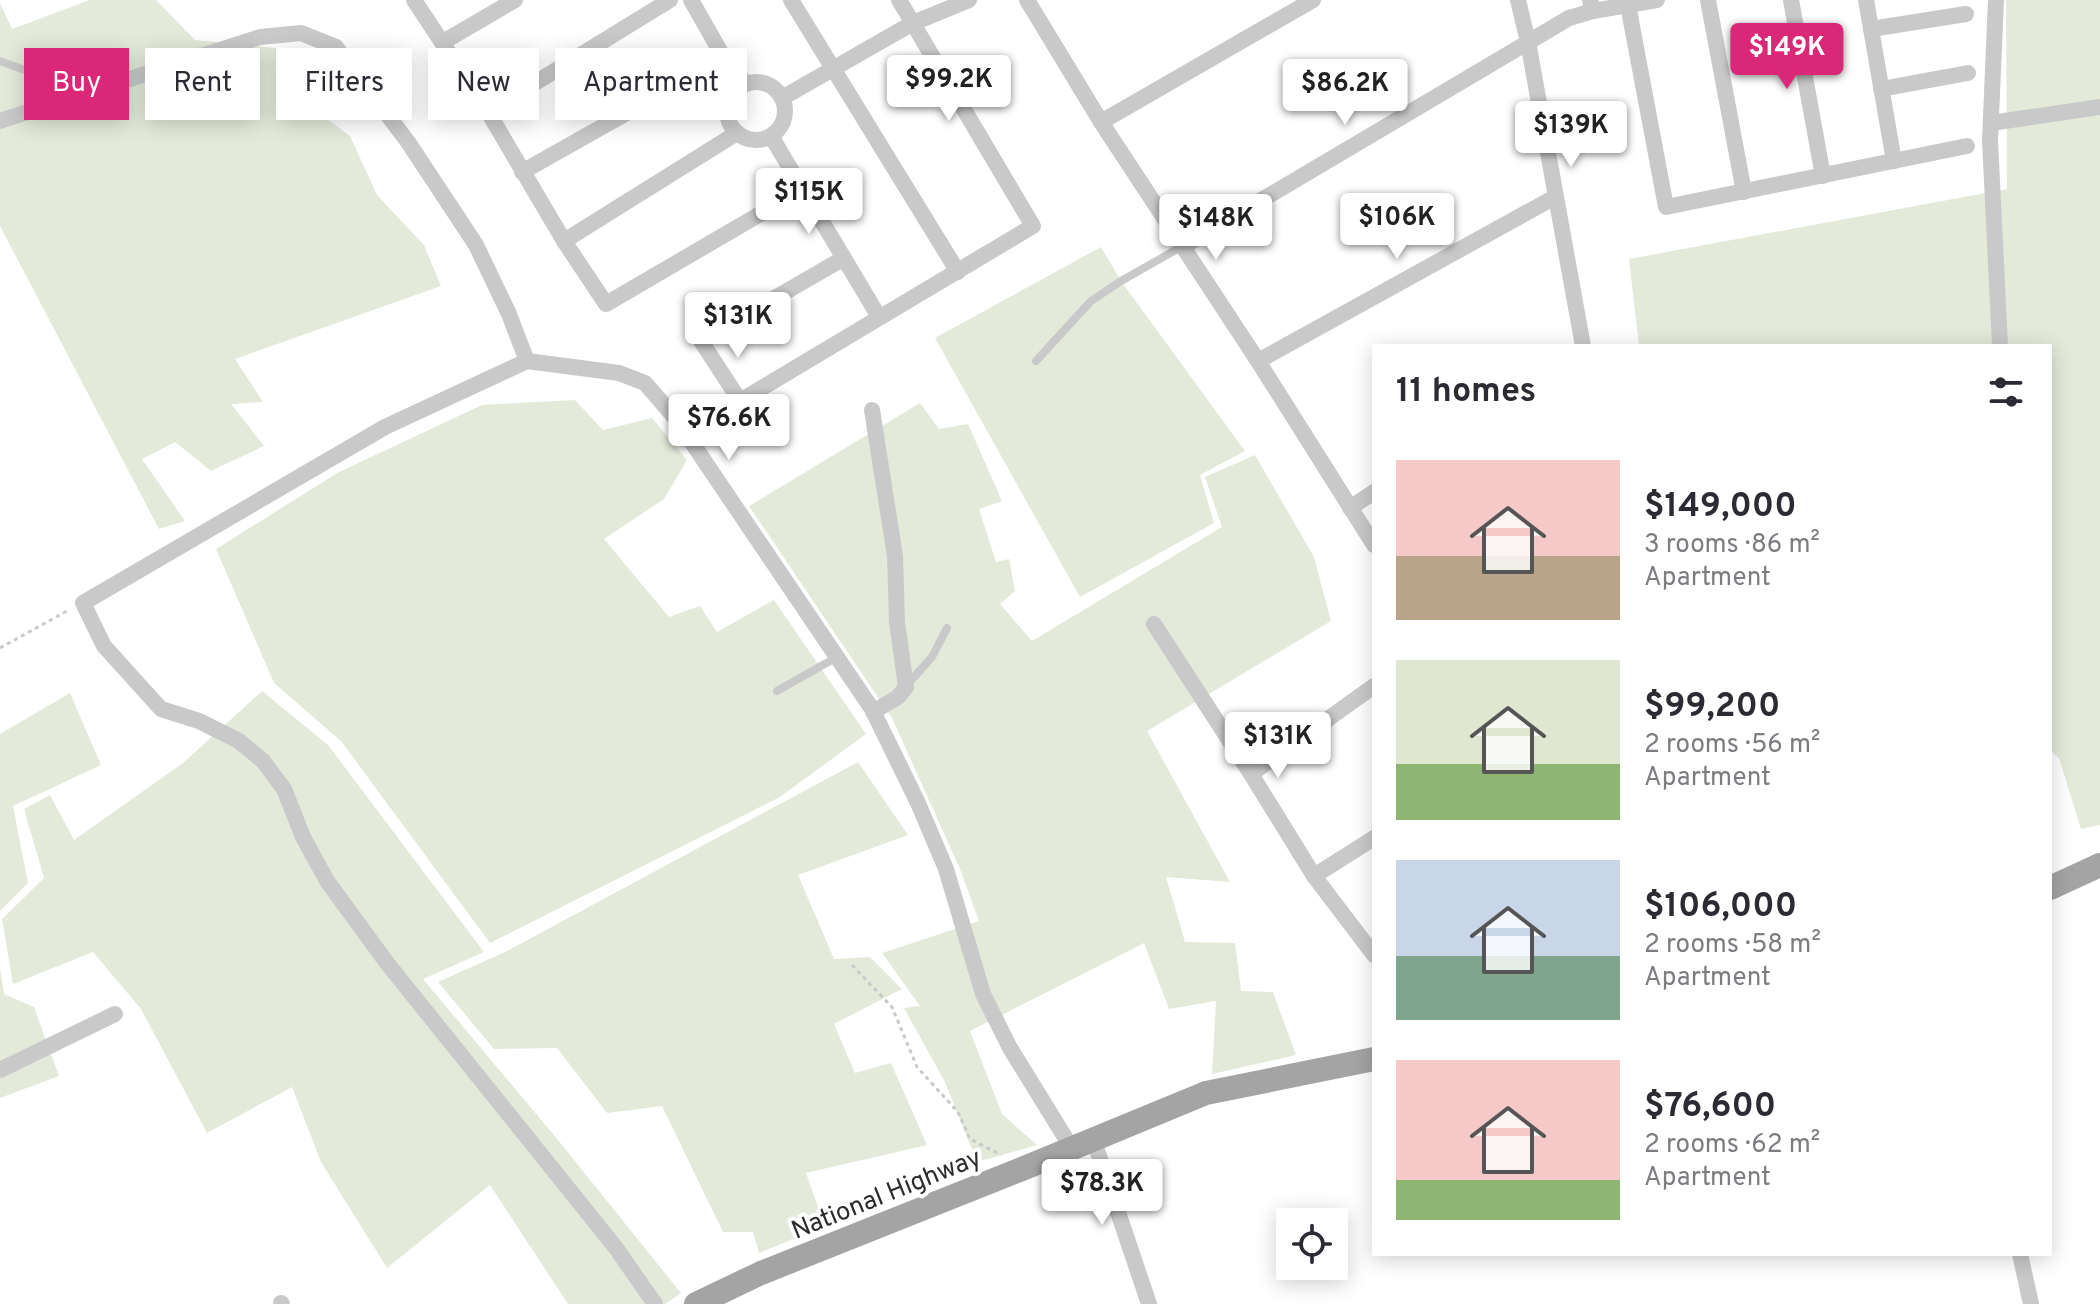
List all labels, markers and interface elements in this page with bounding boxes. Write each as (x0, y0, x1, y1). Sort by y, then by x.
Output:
pin: $149K (1731, 23, 1843, 91)
text: $149K (1748, 32, 1826, 65)
chip: Buy (24, 48, 129, 120)
chip: Rent (145, 48, 260, 120)
chip: Filters (276, 48, 412, 120)
chip: New (428, 48, 539, 120)
chip: Apartment (555, 48, 747, 120)
pin: $99.2K (884, 55, 1014, 123)
pin: $86.2K (1280, 59, 1410, 127)
text: $99.2K (905, 64, 993, 97)
text: $86.2K (1301, 68, 1389, 101)
pin: $139K (1515, 101, 1627, 169)
text: $139K (1533, 110, 1609, 143)
pin: $115K (753, 168, 865, 236)
text: $115K (774, 177, 844, 210)
pin: $106K (1341, 193, 1453, 261)
pin: $148K (1160, 194, 1272, 262)
text: $106K (1358, 202, 1436, 235)
text: $148K (1177, 203, 1255, 236)
pin: $131K (682, 292, 794, 360)
text: $131K (703, 301, 773, 334)
icon: filters (1984, 370, 2028, 414)
text: 11 homes (1396, 371, 1536, 414)
pin: $76.6K (664, 394, 794, 462)
text: $76.6K (686, 403, 772, 436)
text: $149,000 (1644, 486, 1797, 529)
icon: home (1460, 492, 1556, 588)
text: 3 rooms · 86 m² (1644, 529, 1820, 562)
text: Apartment (1644, 562, 1771, 595)
text: $99,200 (1644, 686, 1780, 729)
icon: home (1460, 692, 1556, 788)
pin: $131K (1222, 712, 1334, 780)
text: $131K (1243, 721, 1313, 754)
text: 2 rooms · 56 m² (1644, 729, 1820, 762)
text: Apartment (1644, 762, 1771, 795)
text: $106,000 (1644, 886, 1797, 929)
icon: home (1460, 892, 1556, 988)
text: 2 rooms · 58 m² (1644, 929, 1821, 962)
text: Apartment (1644, 962, 1771, 995)
text: $76,600 (1644, 1086, 1776, 1129)
icon: home (1460, 1092, 1556, 1188)
text: 2 rooms · 62 m² (1644, 1129, 1820, 1162)
street label: National Highway (787, 1142, 987, 1248)
pin: $78.3K (1037, 1159, 1167, 1227)
text: Apartment (1644, 1162, 1771, 1195)
text: $78.3K (1060, 1168, 1144, 1201)
map controls (1276, 1208, 1348, 1280)
button: locate (1276, 1208, 1348, 1280)

